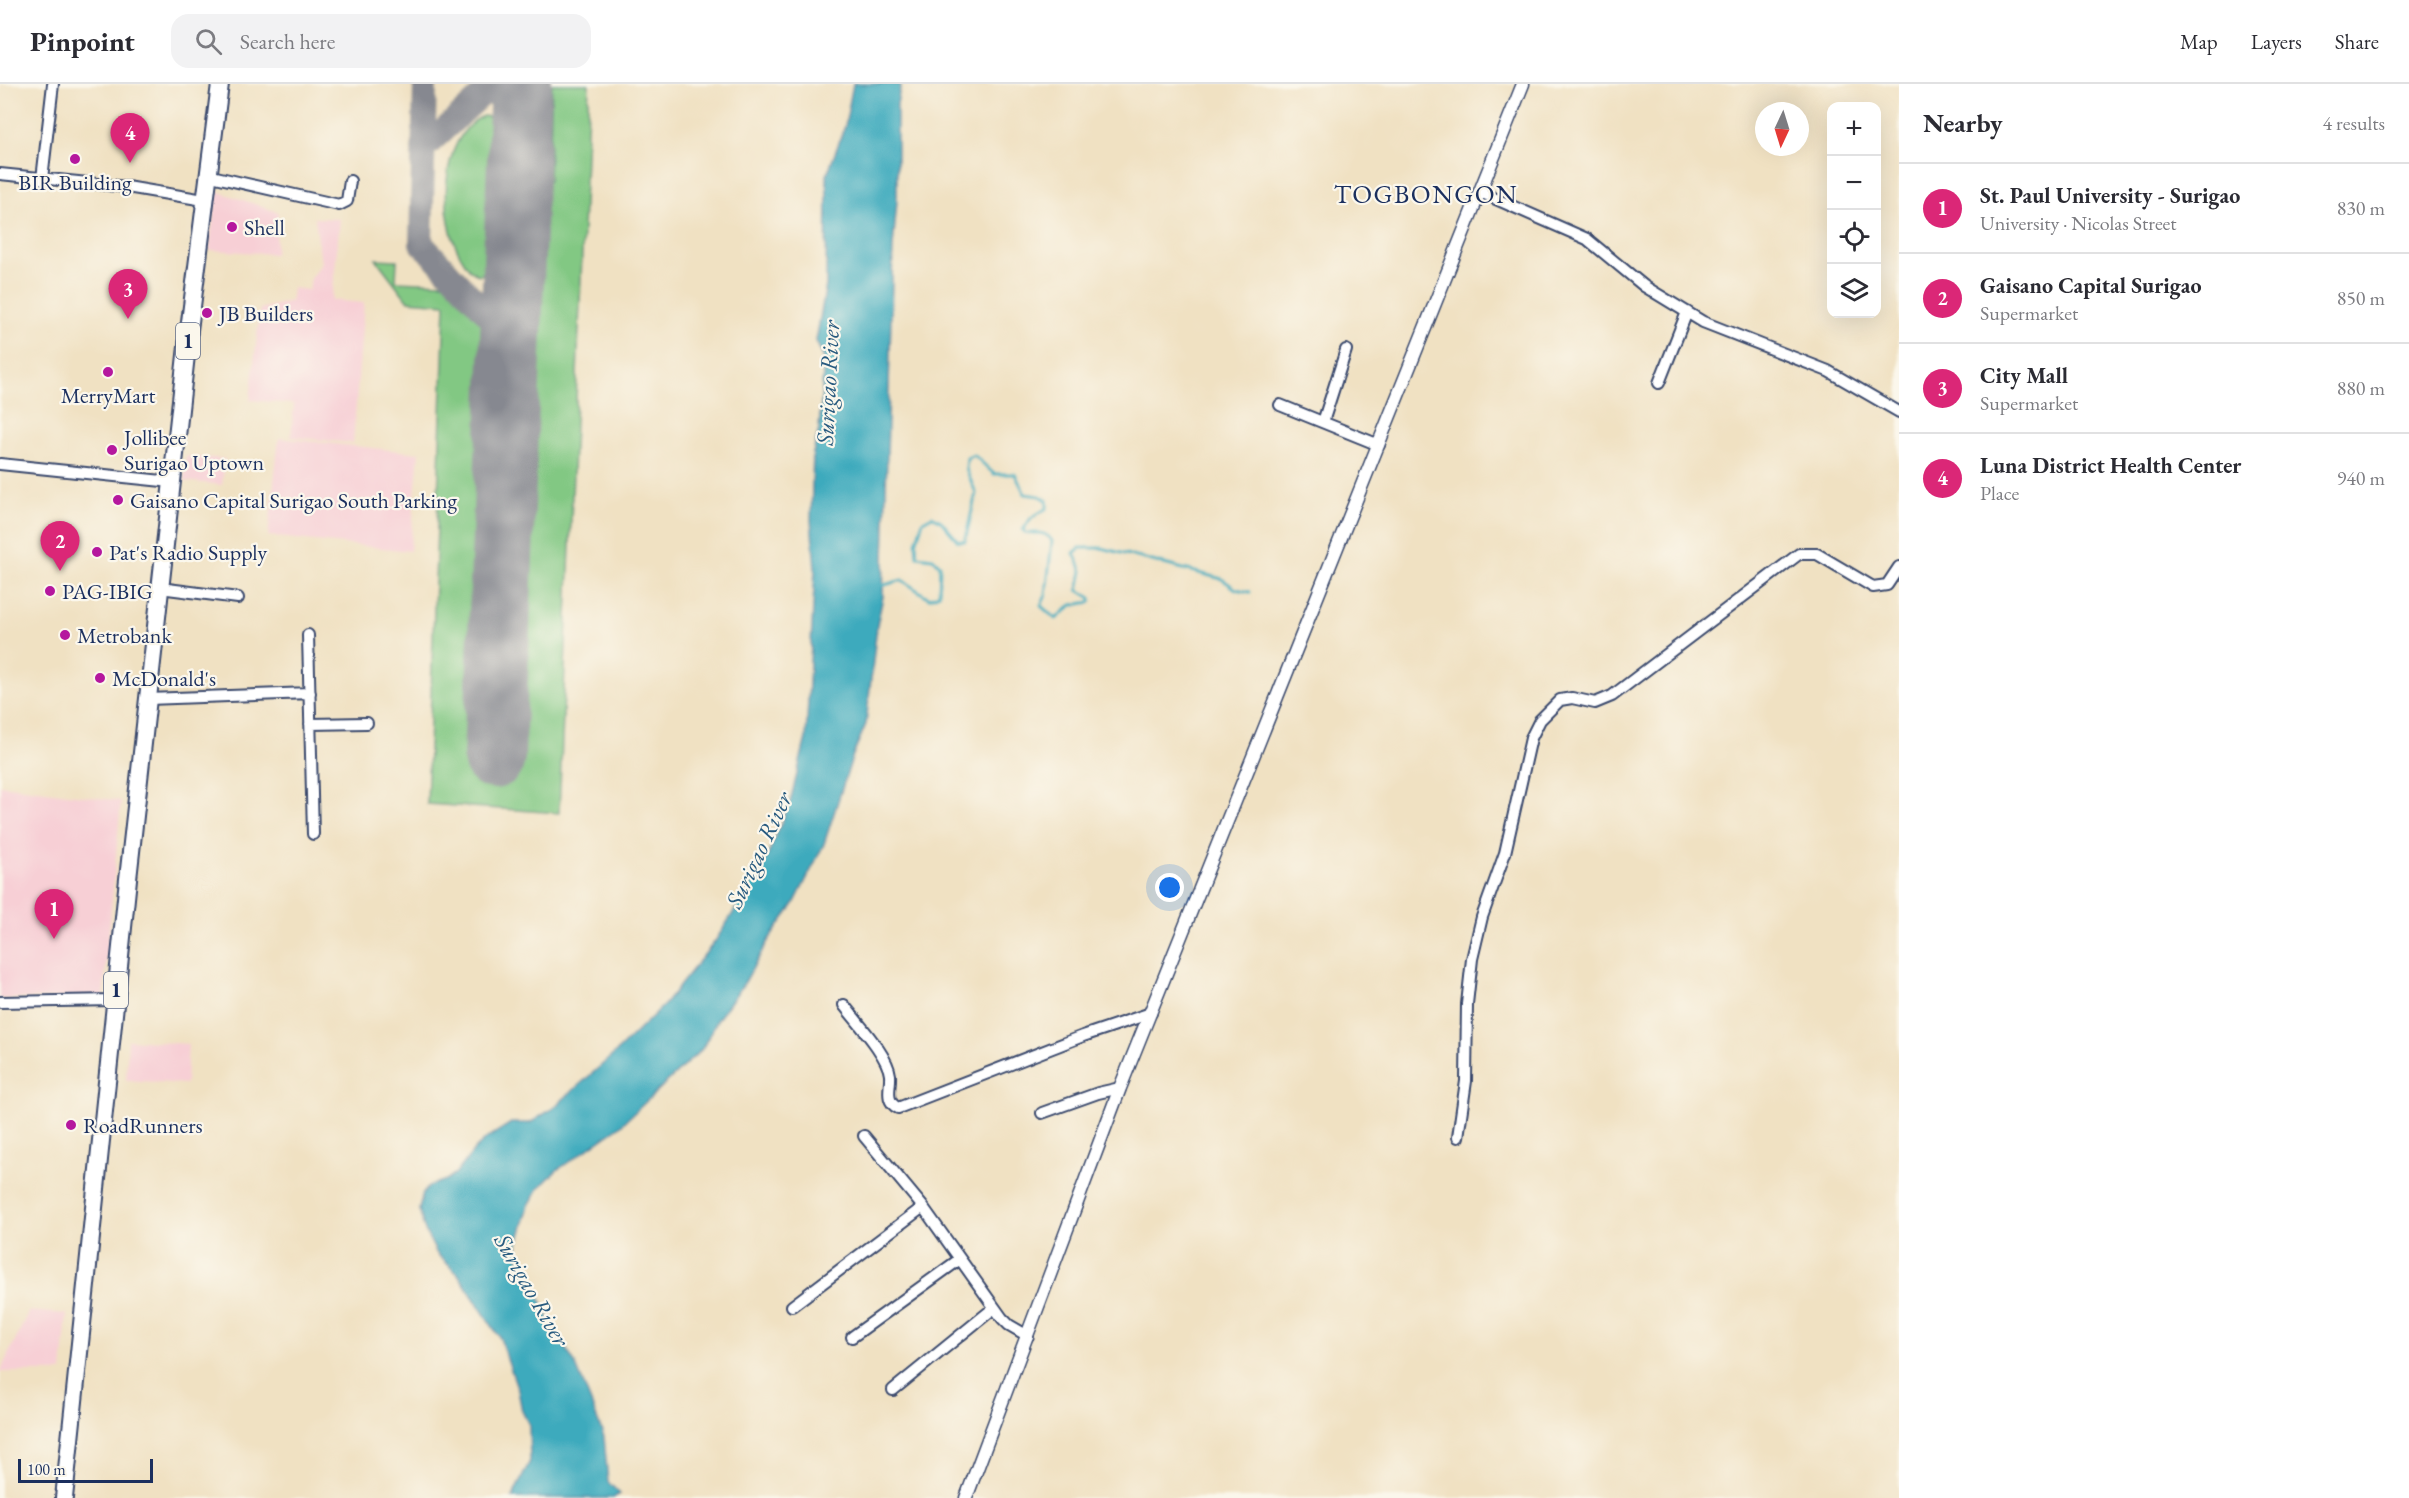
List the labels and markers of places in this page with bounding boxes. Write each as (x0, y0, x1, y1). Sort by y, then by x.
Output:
pin: 4 (110, 113, 150, 163)
marker: BIR Building (68, 152, 82, 166)
place label: BIR Building (18, 168, 132, 197)
place label: Shell (244, 213, 285, 242)
marker: Shell (225, 220, 239, 234)
pin: 3 (108, 270, 148, 319)
place label: JB Builders (217, 299, 313, 328)
marker: JB Builders (200, 306, 214, 320)
marker: MerryMart (101, 365, 115, 379)
place label: MerryMart (61, 381, 155, 410)
place label: Jollibee Surigao Uptown (122, 423, 264, 477)
marker: Jollibee Surigao Uptown (105, 443, 119, 457)
place label: Gaisano Capital Surigao South Parking (130, 486, 458, 515)
marker: Gaisano Capital Surigao South Parking (111, 493, 125, 507)
pin: 2 (40, 522, 80, 571)
place label: Pat's Radio Supply (109, 538, 268, 567)
marker: Pat's Radio Supply (90, 545, 104, 559)
place label: PAG-IBIG (62, 577, 153, 606)
marker: PAG-IBIG (43, 584, 57, 598)
place label: Metrobank (77, 621, 172, 650)
marker: Metrobank (58, 628, 72, 642)
place label: McDonald's (112, 664, 216, 693)
marker: McDonald's (93, 671, 107, 685)
pin: 1 (34, 890, 74, 939)
place label: RoadRunners (83, 1111, 203, 1140)
marker: RoadRunners (64, 1118, 78, 1132)

